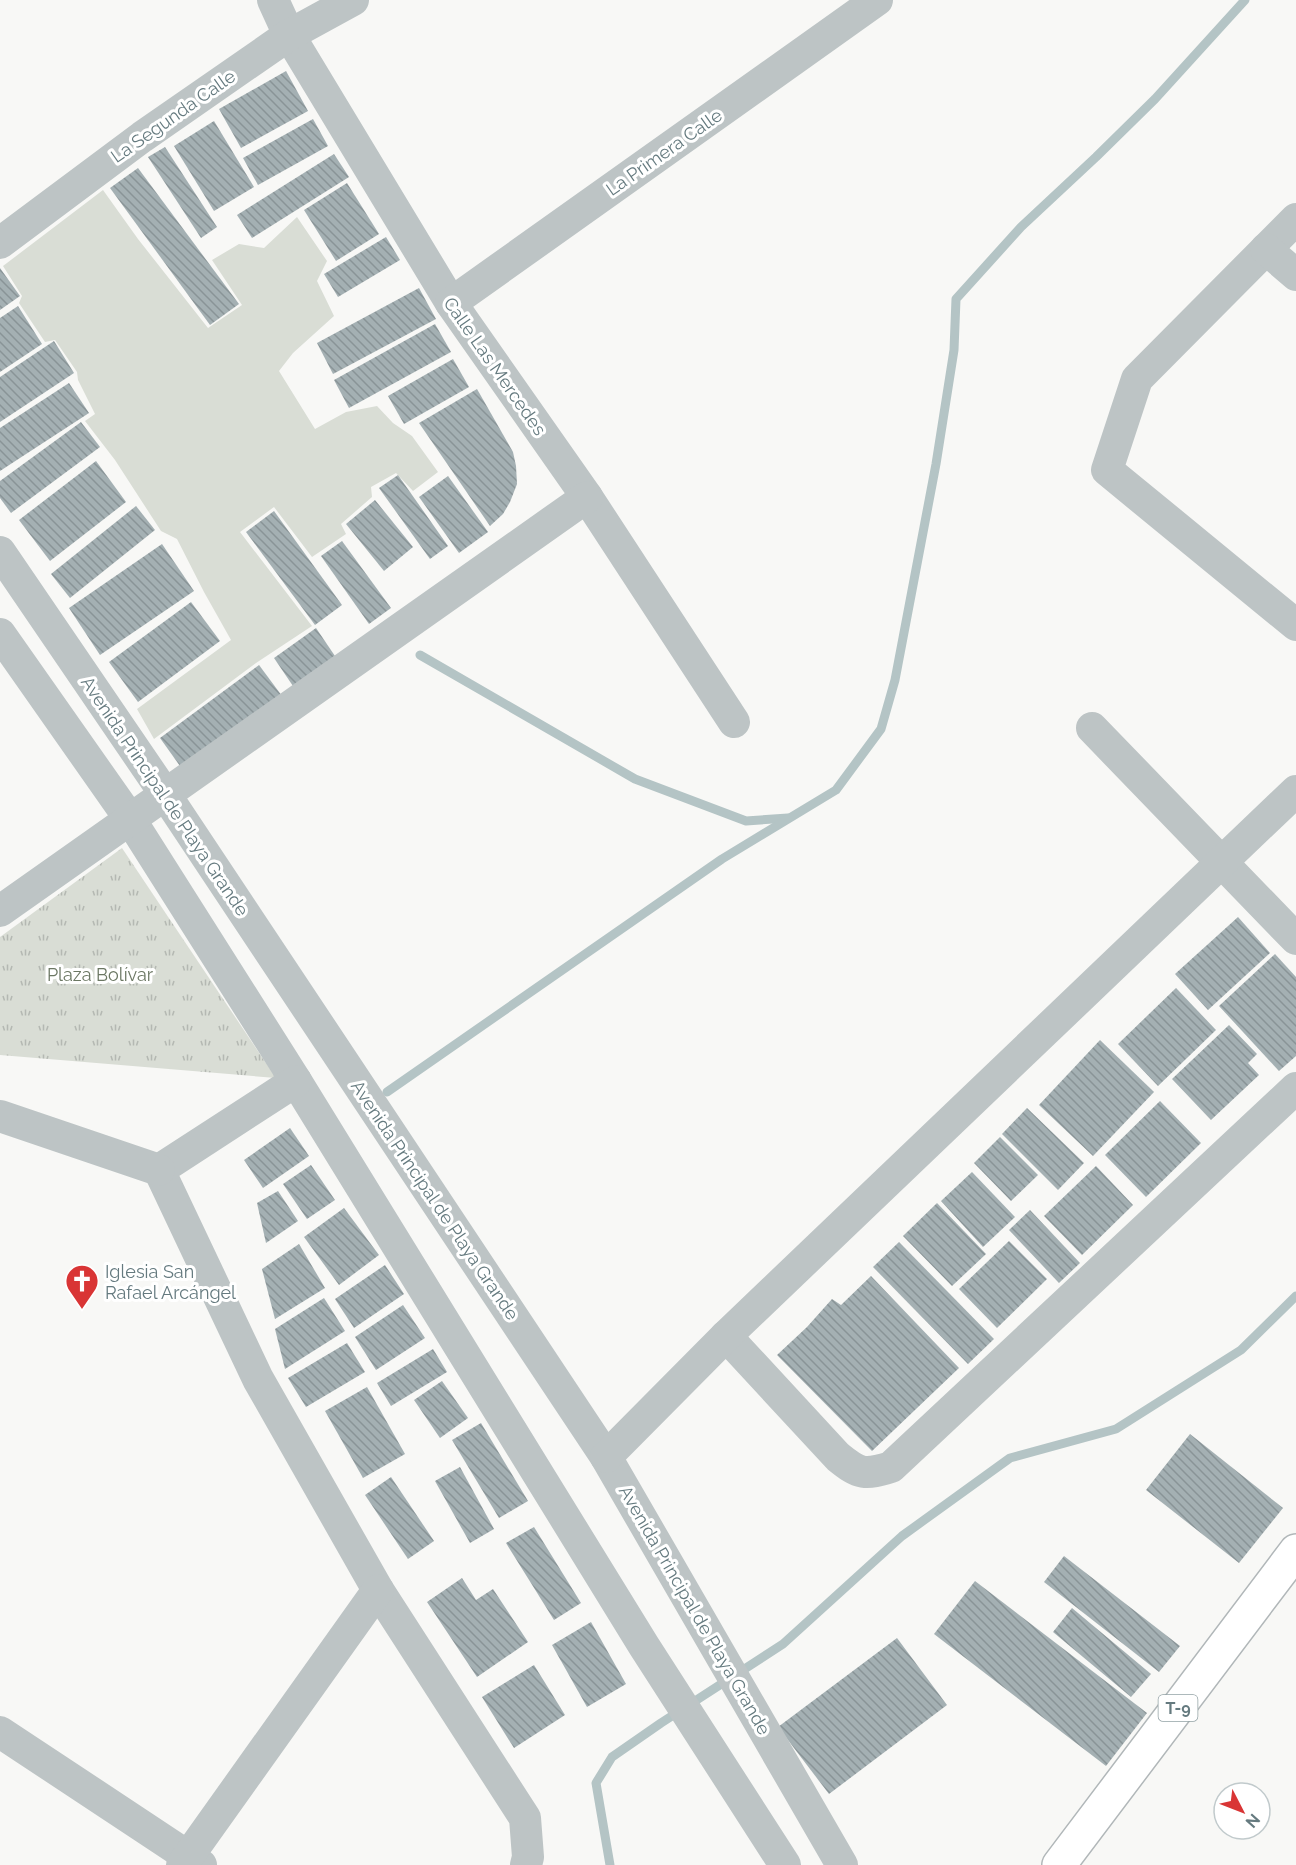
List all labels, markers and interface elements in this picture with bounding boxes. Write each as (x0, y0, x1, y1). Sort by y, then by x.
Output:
street label: La Segunda Calle (107, 65, 240, 167)
street label: La Primera Calle (602, 104, 726, 200)
street label: Calle Las Mercedes (439, 293, 551, 439)
street label: Avenida Principal de Playa Grande (77, 672, 253, 920)
park label: Plaza Bolívar (47, 964, 154, 985)
street label: Avenida Principal de Playa Grande (347, 1076, 523, 1324)
place label: Iglesia San Rafael Arcángel (105, 1261, 236, 1303)
church icon: Iglesia San Rafael Arcángel (64, 1263, 100, 1310)
street label: Avenida Principal de Playa Grande (615, 1482, 775, 1739)
road number: T-9 (1158, 1695, 1198, 1721)
north arrow (1212, 1781, 1272, 1841)
text: N (1242, 1810, 1264, 1832)

